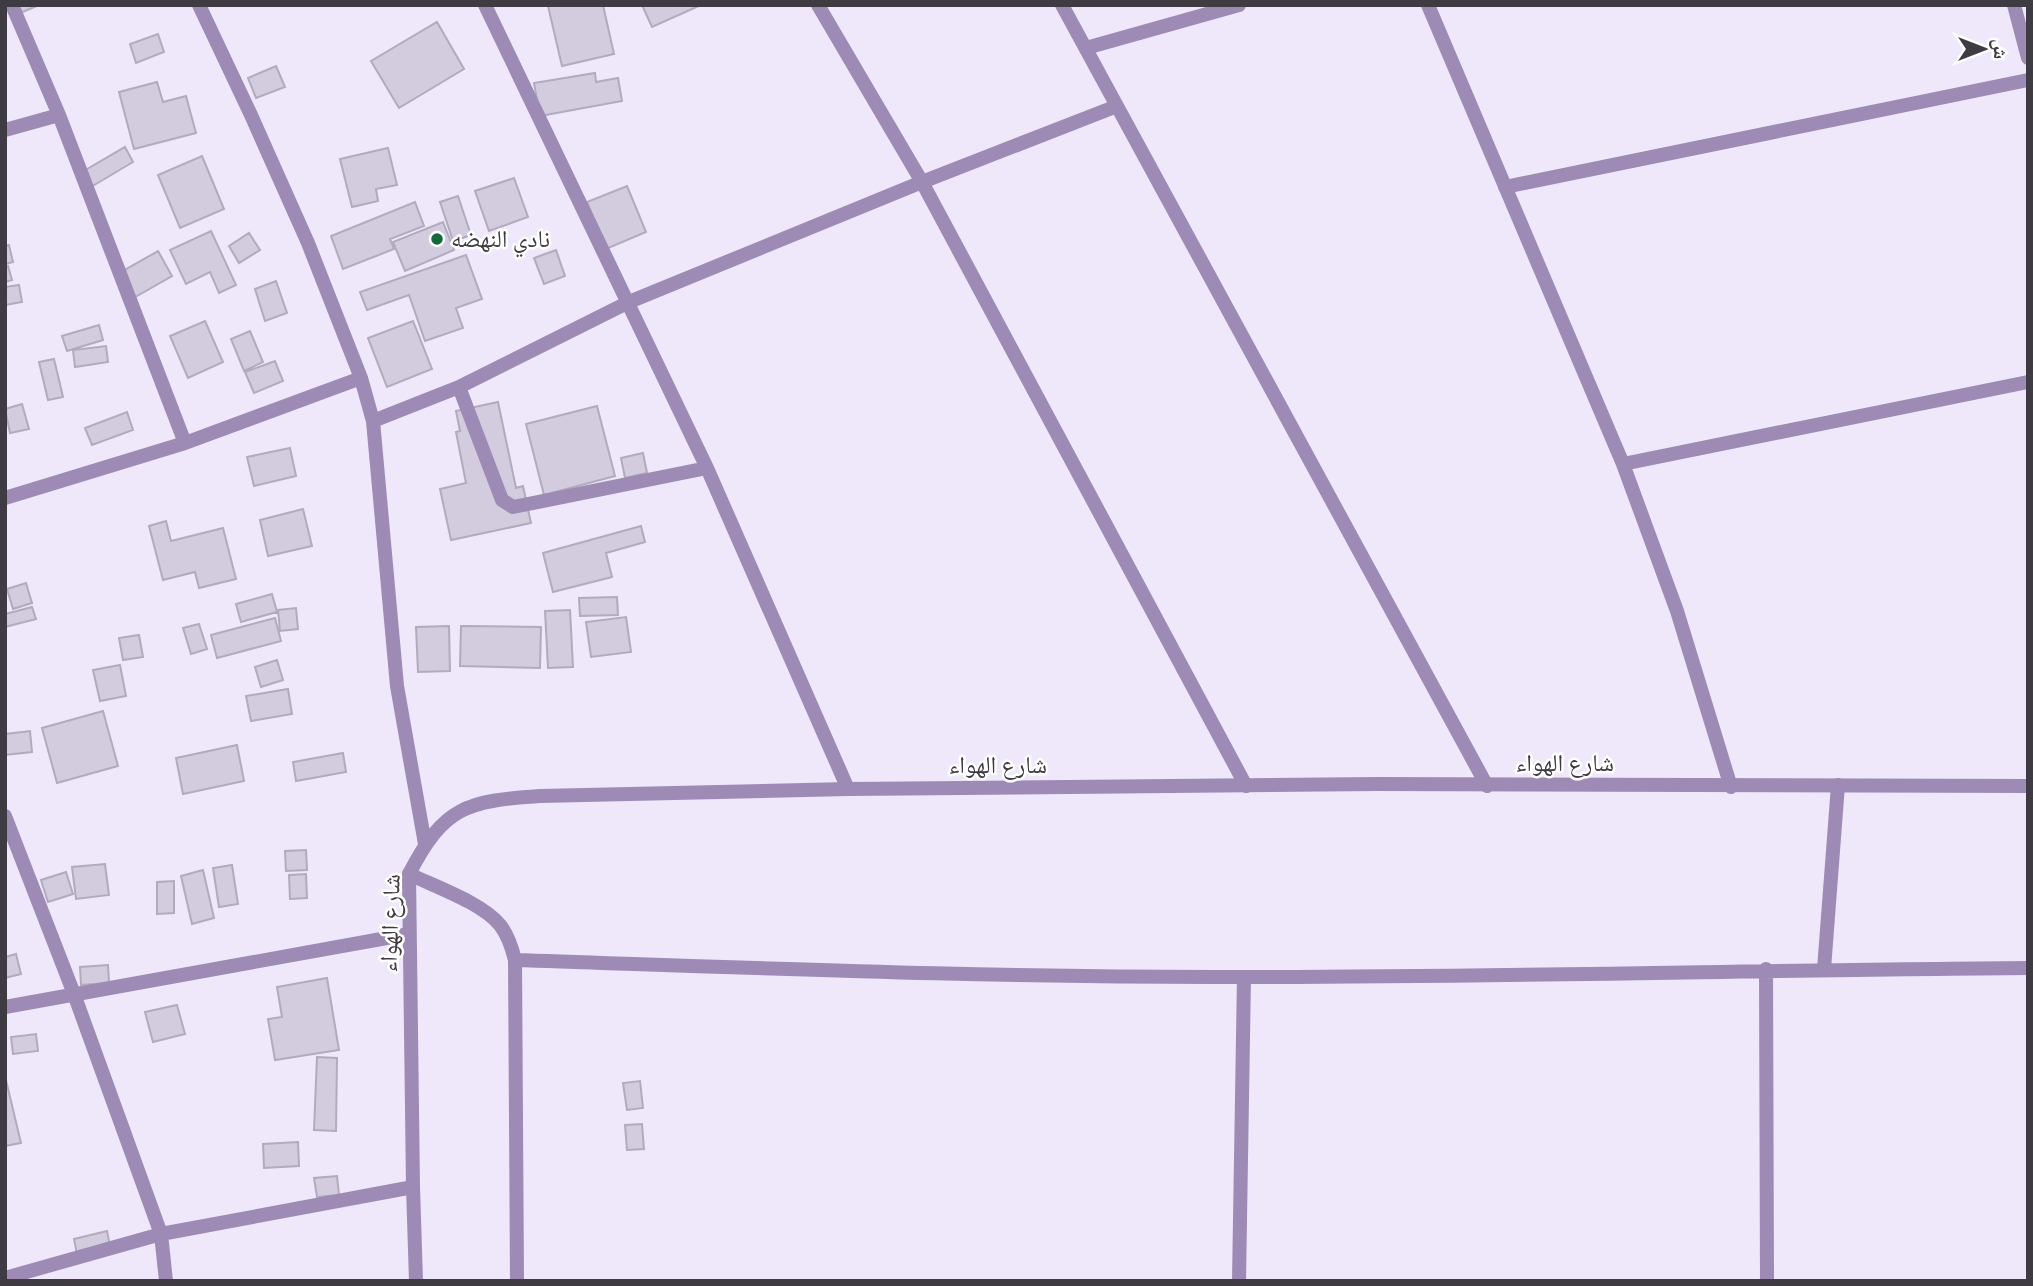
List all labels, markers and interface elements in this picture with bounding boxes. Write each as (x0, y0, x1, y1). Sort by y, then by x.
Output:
north arrow (1949, 14, 2019, 84)
text: ش (1982, 39, 2014, 59)
place label: نادي النهضه (451, 221, 550, 262)
marker: نادي النهضه (429, 231, 445, 247)
street label: شارع الهواء (1516, 745, 1614, 786)
street label: شارع الهواء (949, 747, 1047, 788)
street label: شارع الهواء (370, 873, 415, 973)

